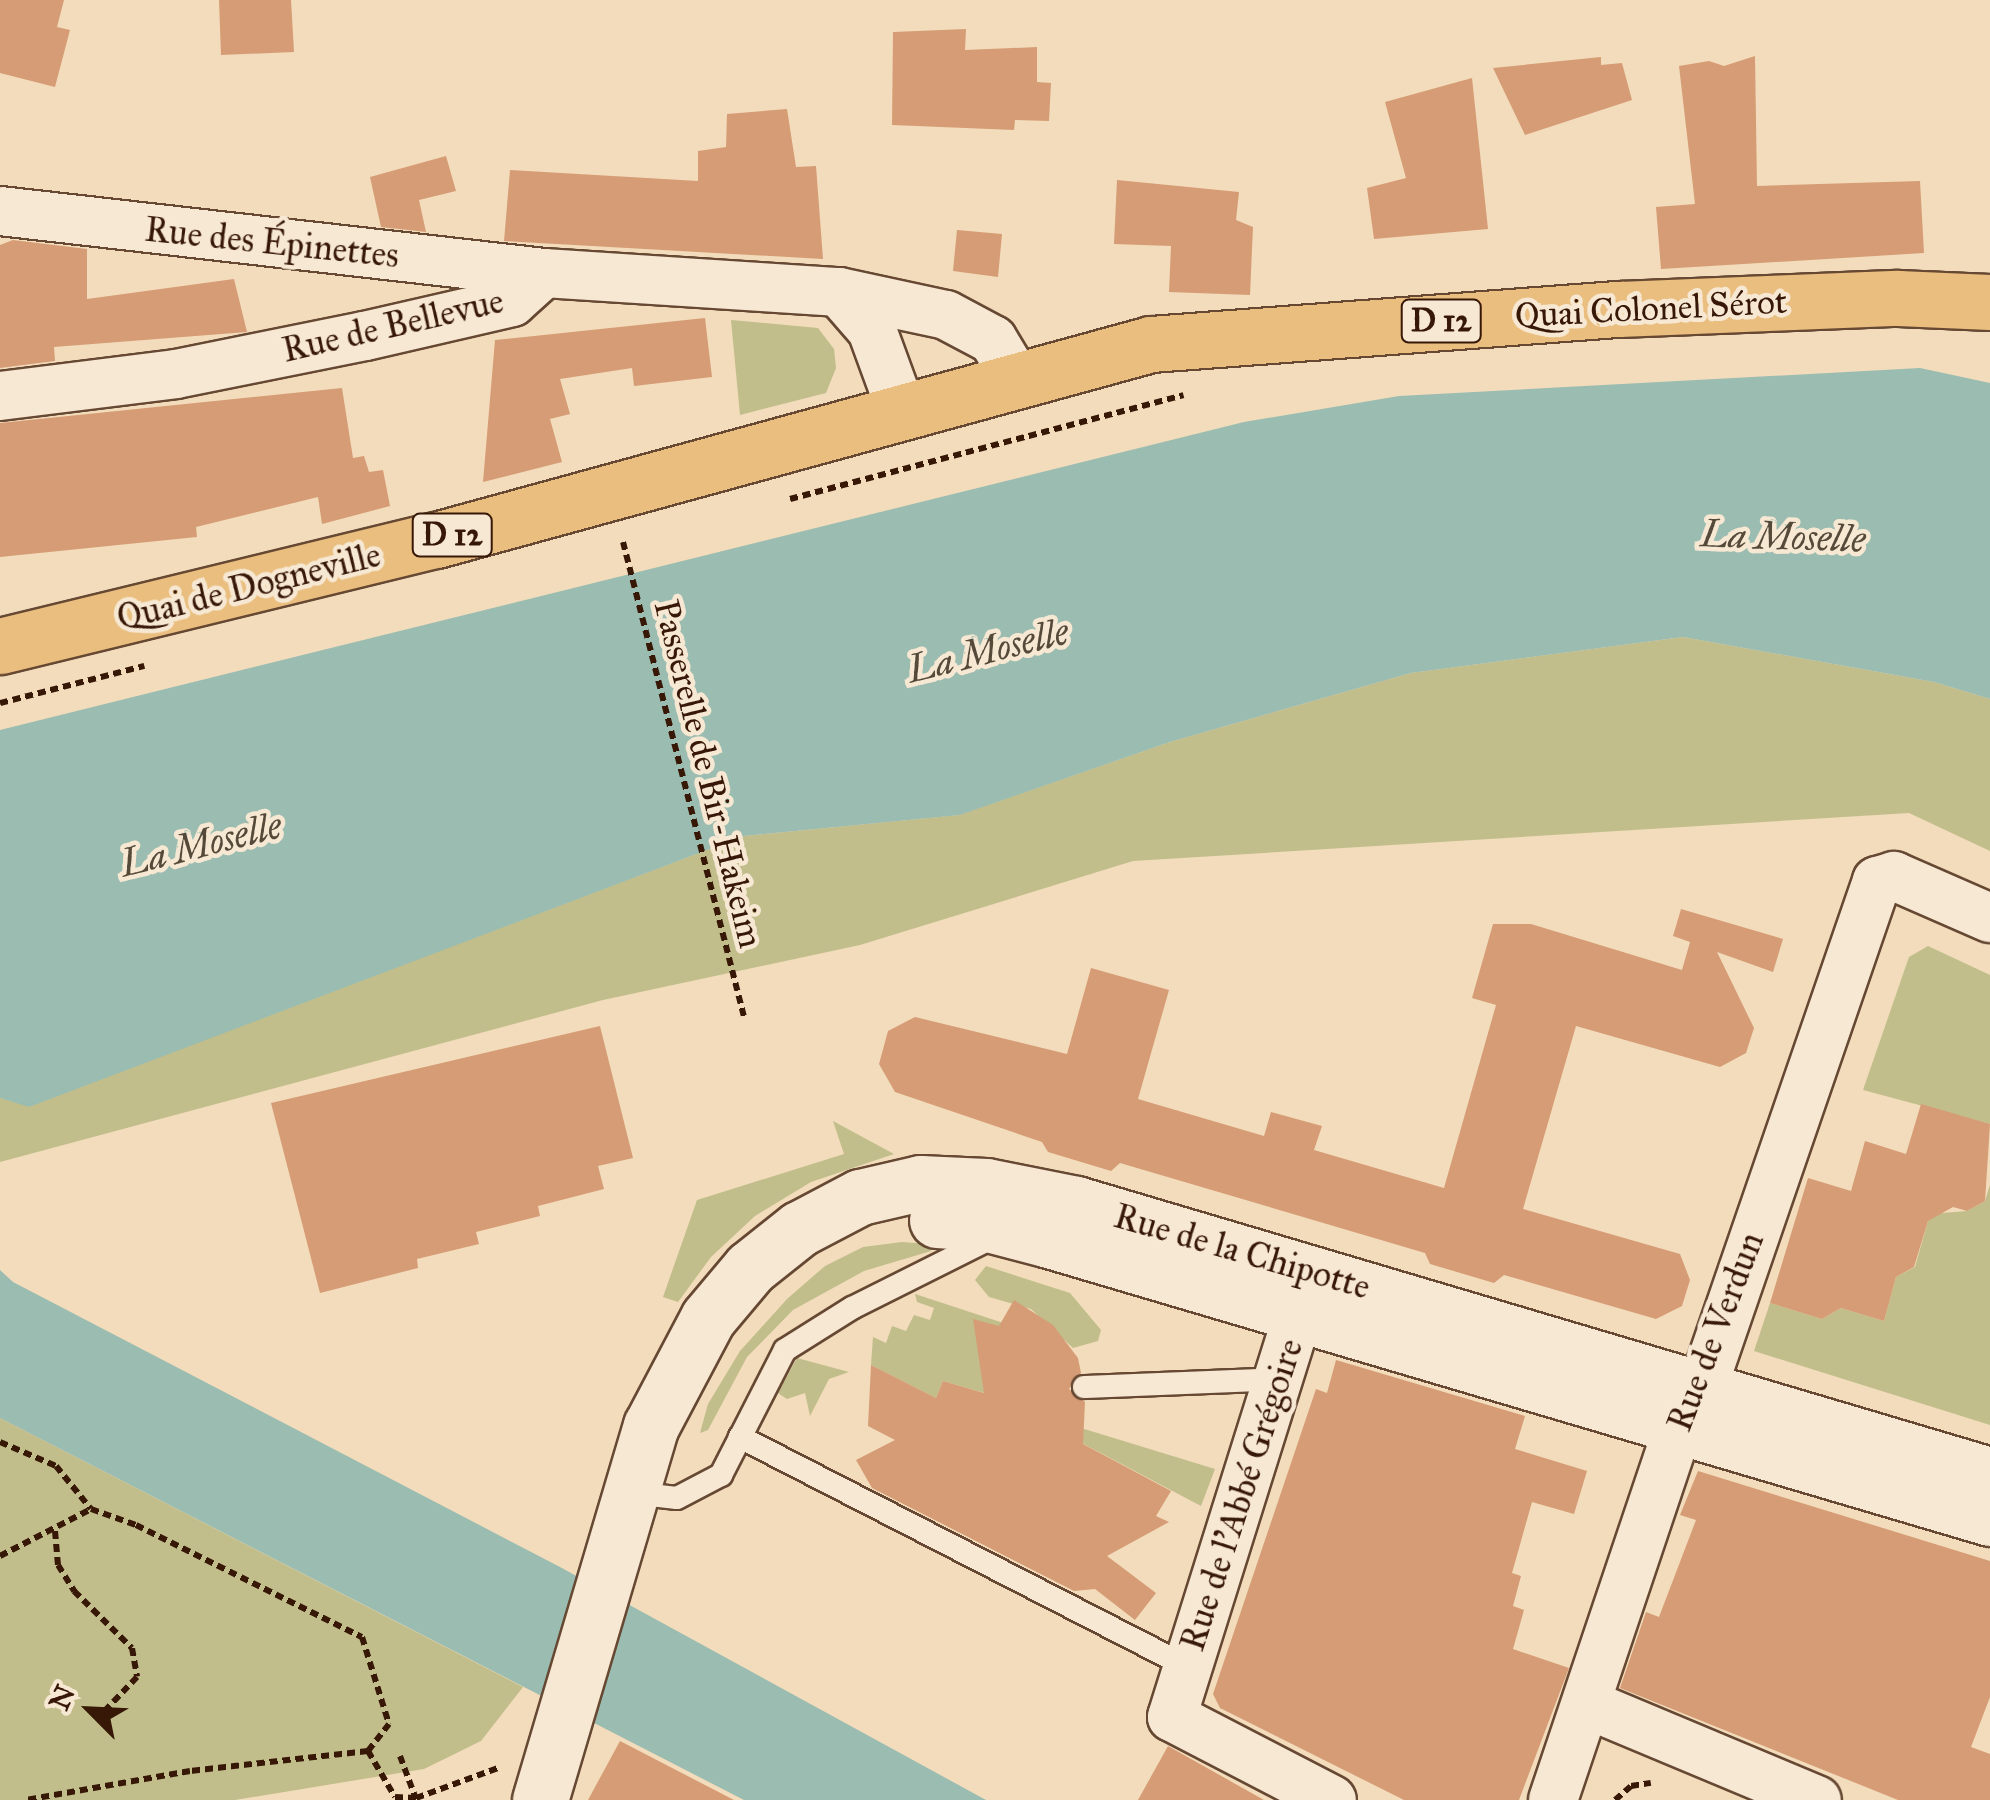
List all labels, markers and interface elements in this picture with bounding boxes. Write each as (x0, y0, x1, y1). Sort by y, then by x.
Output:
street label: Rue des Épinettes (143, 209, 401, 277)
street label: Rue de Bellevue (278, 280, 508, 372)
street label: Quai Colonel Sérot (1514, 281, 1788, 337)
road number: D 12 (1398, 294, 1484, 348)
road number: D 12 (410, 508, 494, 562)
water label: La Moselle (1700, 511, 1866, 563)
street label: Quai de Dogneville (113, 534, 385, 640)
street label: Passerelle de Bir-Hakeim (644, 596, 772, 952)
water label: La Moselle (903, 609, 1073, 693)
water label: La Moselle (116, 803, 286, 887)
street label: Rue de la Chipotte (1109, 1195, 1375, 1309)
street label: Rue de Verdun (1659, 1227, 1773, 1437)
street label: Rue de l'Abbé Grégoire (1172, 1334, 1312, 1656)
north arrow (40, 1660, 140, 1760)
text: N (41, 1680, 83, 1716)

